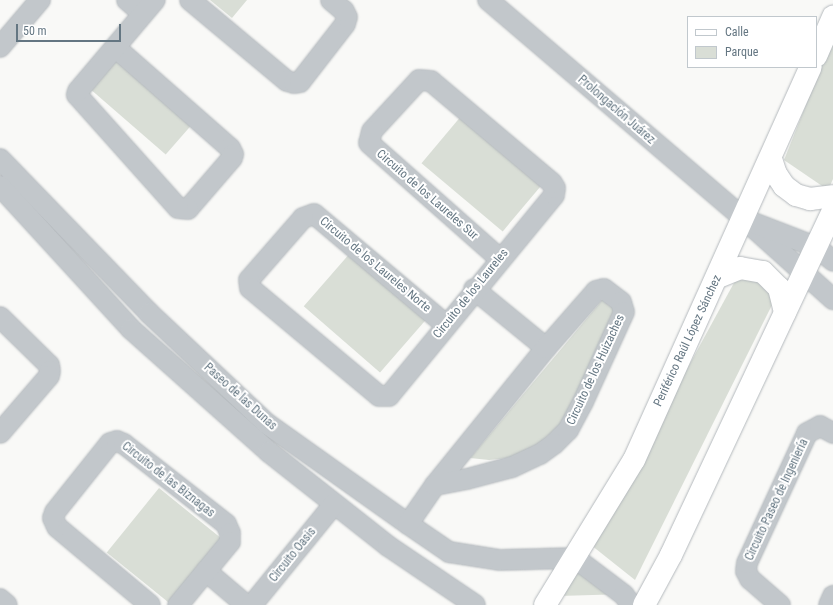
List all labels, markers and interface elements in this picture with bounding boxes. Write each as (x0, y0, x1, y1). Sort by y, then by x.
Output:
scale bar (18, 16, 123, 42)
legend (687, 16, 817, 68)
text: 50 m (23, 24, 47, 38)
text: Calle (725, 25, 749, 39)
text: Parque (725, 45, 758, 59)
street label: Prolongación Juárez (575, 73, 657, 147)
street label: Circuito de los Laureles Sur (373, 147, 481, 243)
street label: Circuito de los Laureles Norte (317, 214, 433, 316)
street label: Circuito de los Laureles (430, 246, 512, 342)
street label: Periférico Raúl López Sánchez (651, 273, 725, 409)
street label: Circuito de los Huizaches (564, 312, 628, 428)
street label: Paseo de las Dunas (201, 361, 279, 433)
street label: Circuito Paseo de Ingeniería (742, 437, 812, 563)
street label: Circuito de las Biznagas (119, 439, 217, 521)
street label: Circuito Oasis (267, 525, 319, 585)

